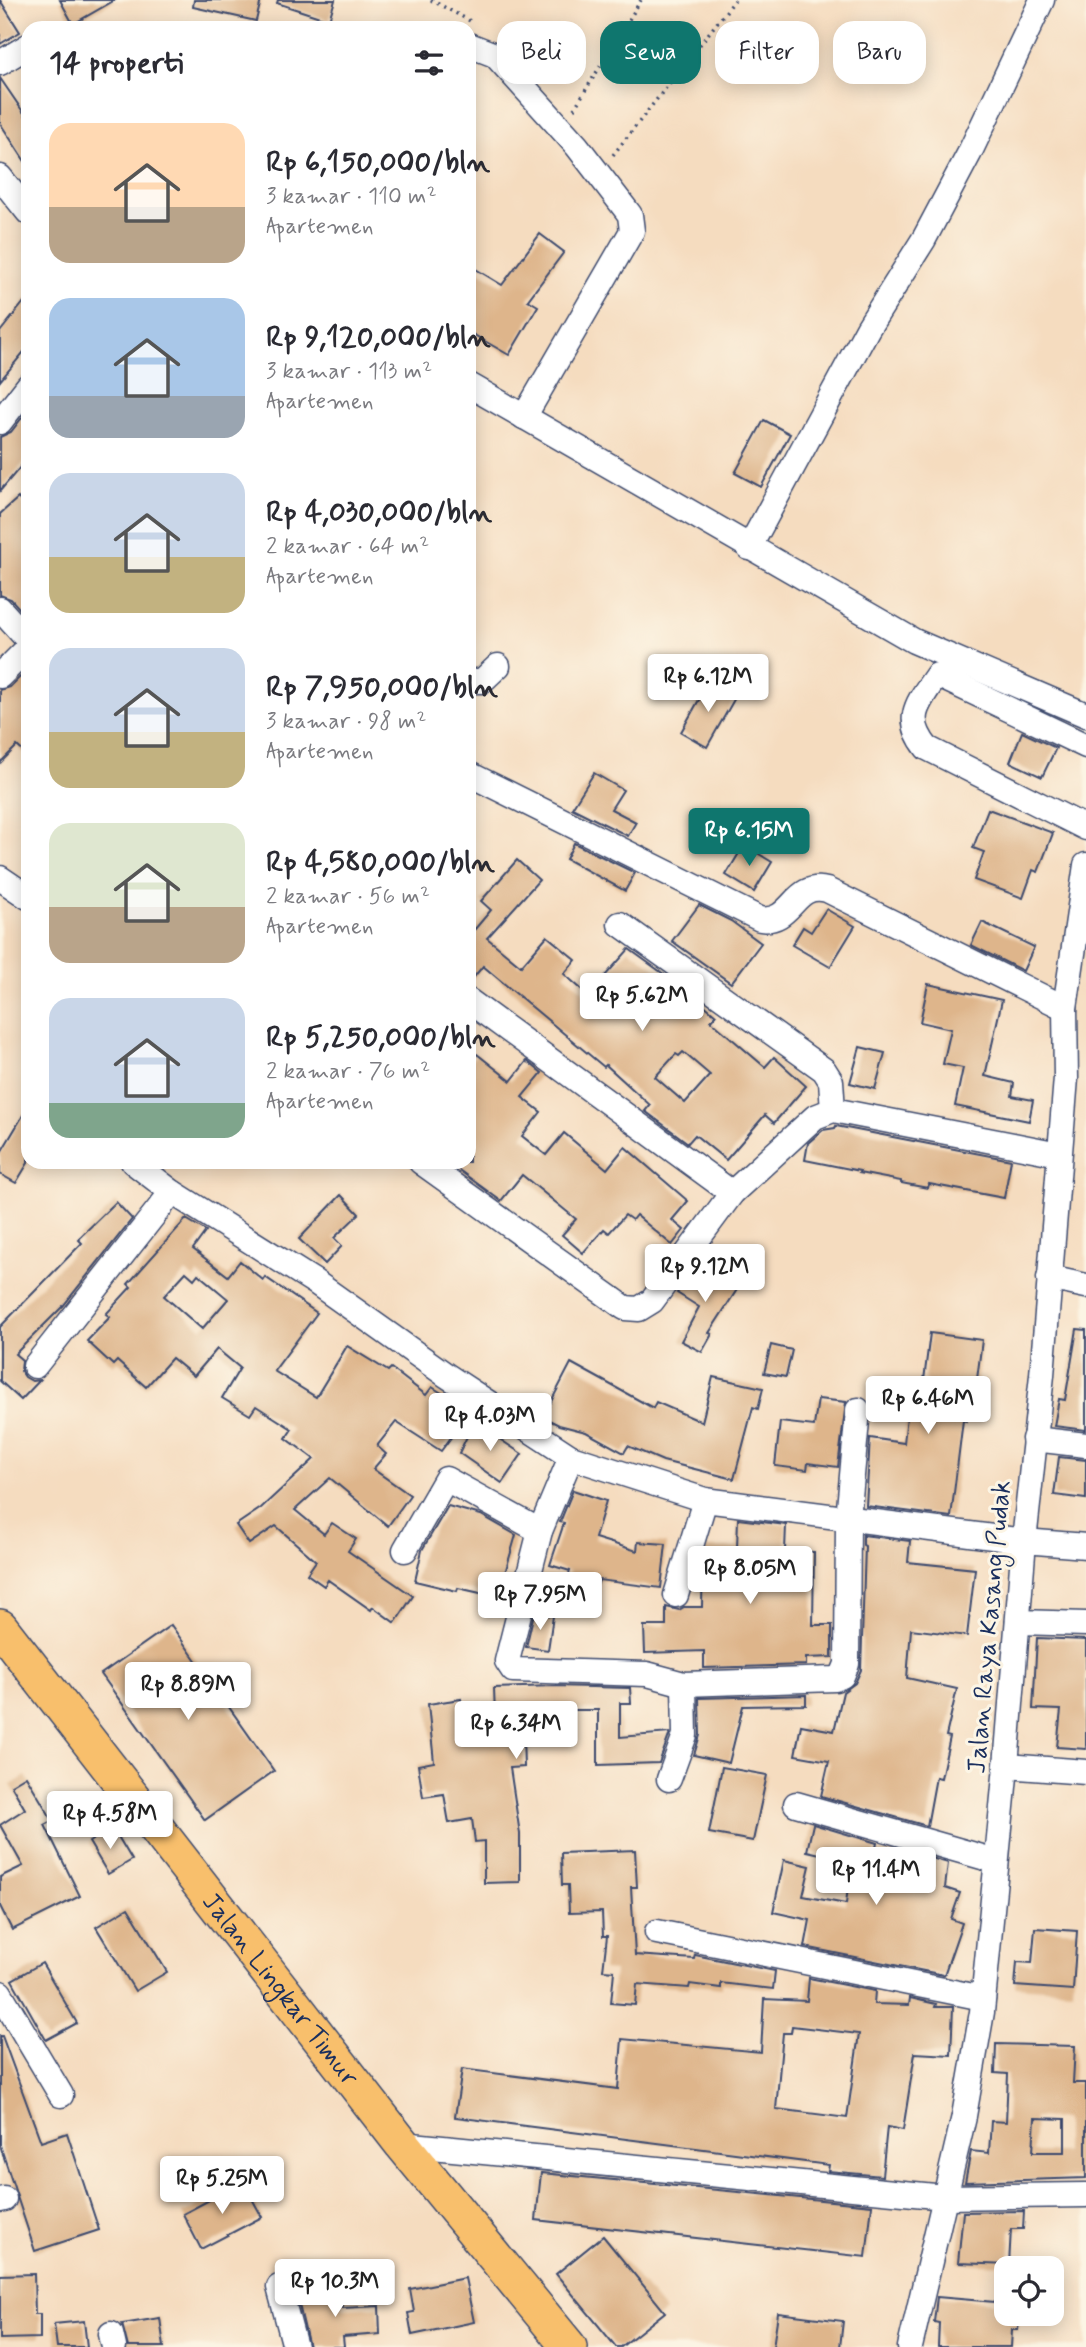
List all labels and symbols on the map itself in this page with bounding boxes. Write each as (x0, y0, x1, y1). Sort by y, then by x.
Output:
pin: Rp 6.12M (636, 654, 780, 714)
pin: Rp 6.15M (677, 808, 821, 868)
pin: Rp 5.62M (570, 974, 714, 1033)
pin: Rp 9.12M (633, 1244, 777, 1304)
pin: Rp 6.46M (856, 1376, 1000, 1436)
pin: Rp 4.03M (418, 1394, 562, 1453)
street label: Jalan Raya Kasang Pudak (960, 1479, 1022, 1775)
pin: Rp 8.05M (678, 1546, 822, 1606)
pin: Rp 7.95M (468, 1572, 612, 1632)
pin: Rp 8.89M (116, 1662, 260, 1722)
pin: Rp 6.34M (444, 1702, 588, 1761)
pin: Rp 4.58M (38, 1792, 182, 1851)
pin: Rp 11.4M (804, 1848, 948, 1907)
street label: Jalan Lingkar Timur (194, 1886, 366, 2094)
pin: Rp 5.25M (150, 2156, 294, 2216)
pin: Rp 10.3M (263, 2260, 407, 2319)

